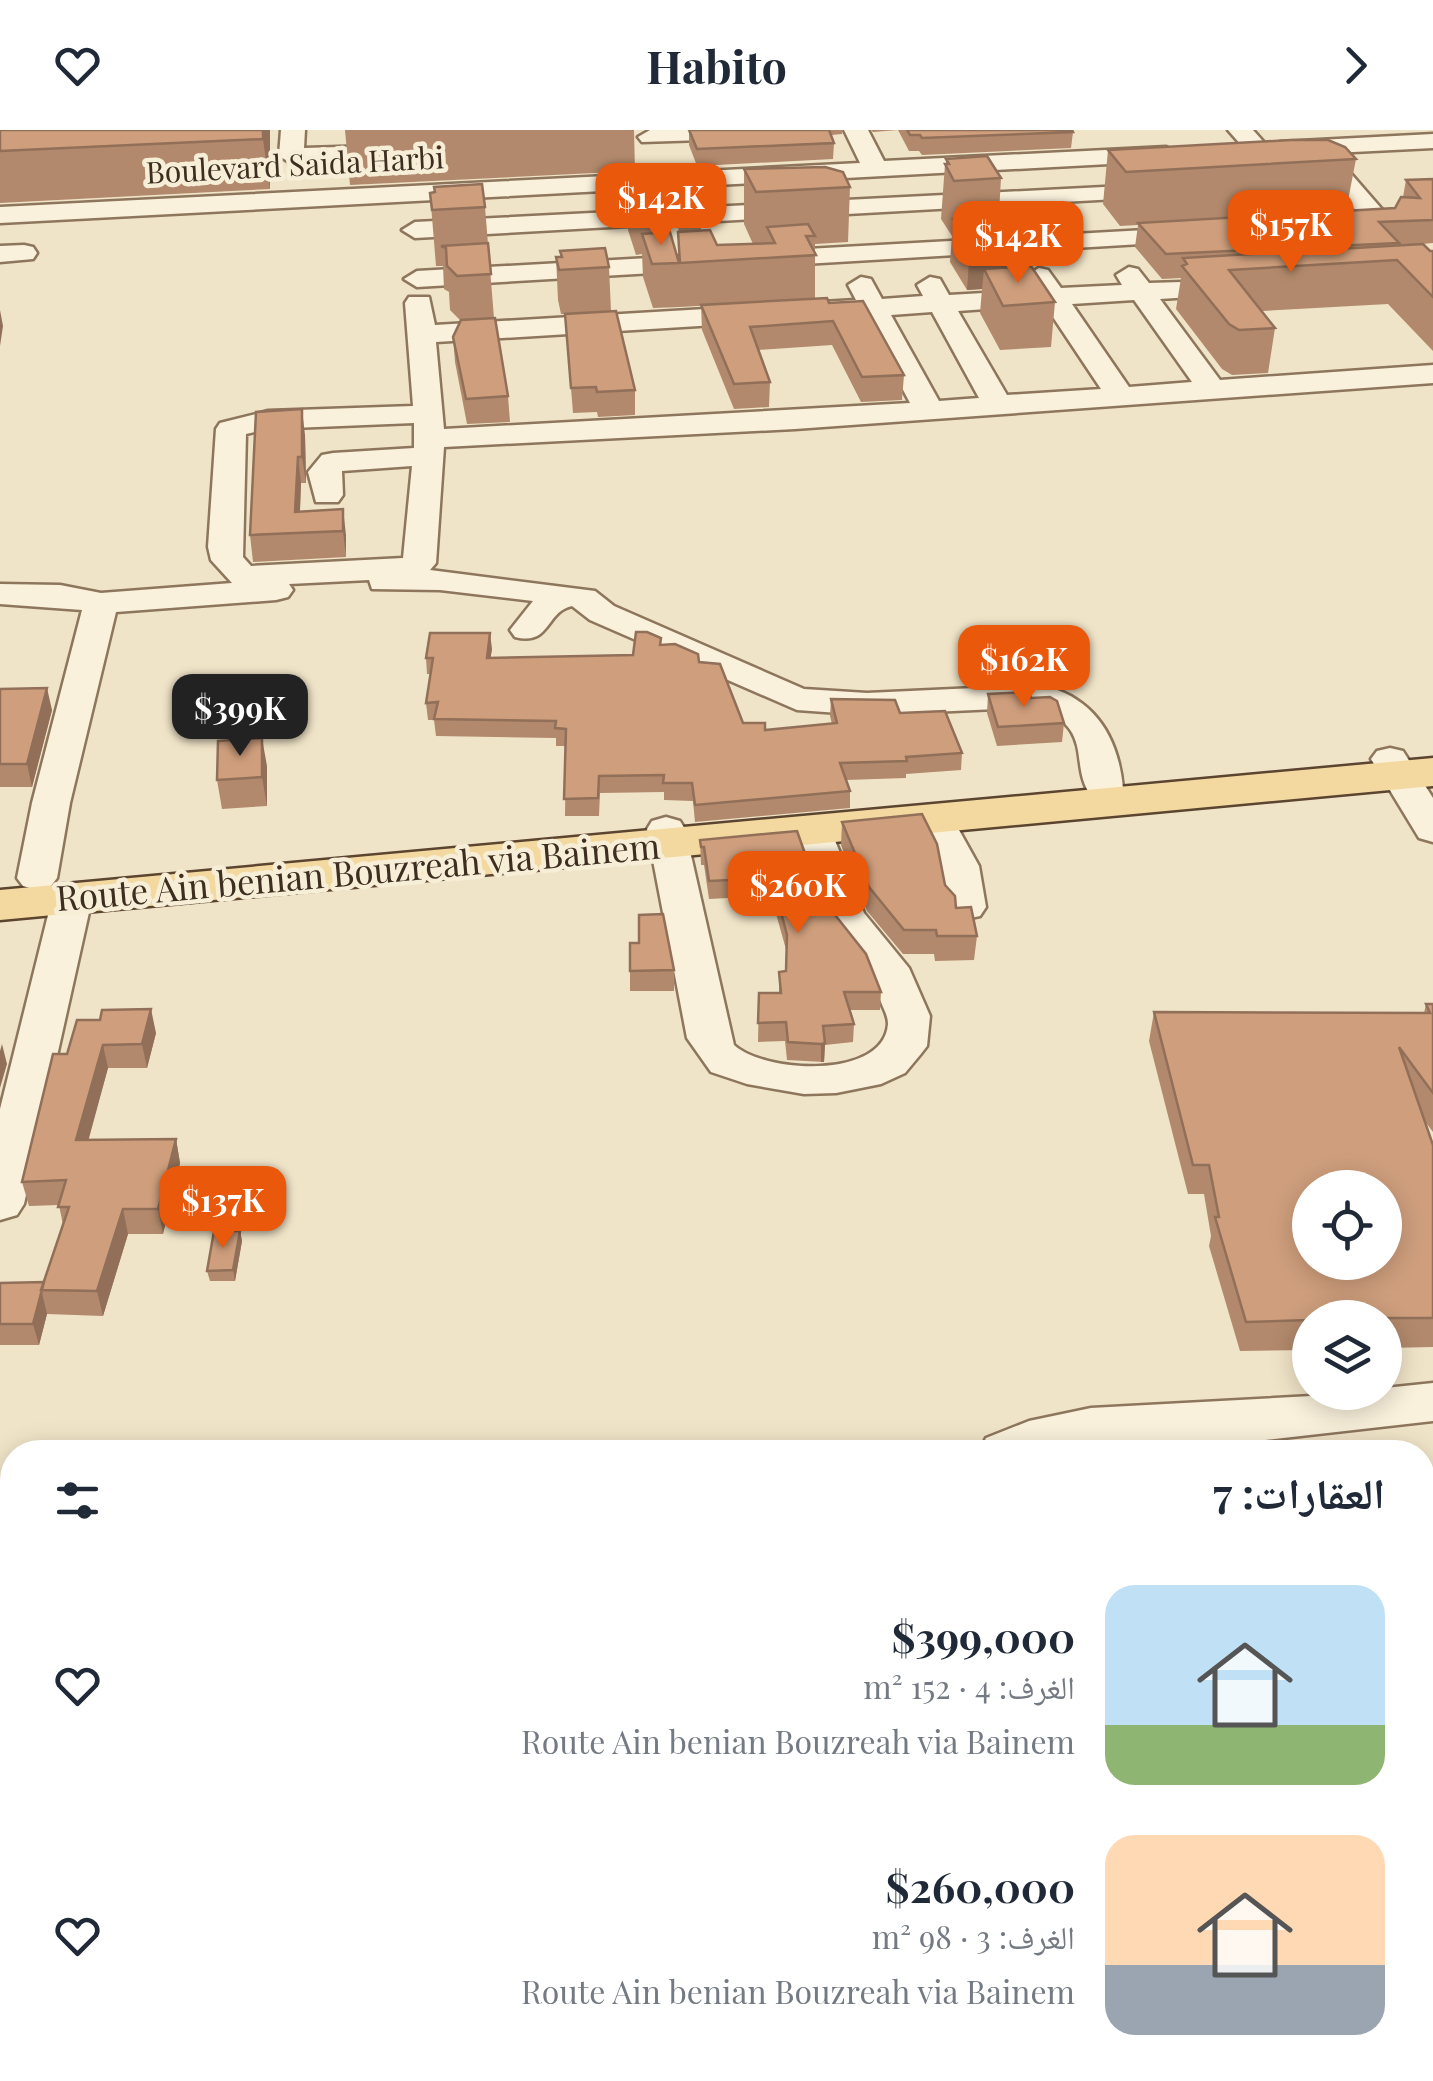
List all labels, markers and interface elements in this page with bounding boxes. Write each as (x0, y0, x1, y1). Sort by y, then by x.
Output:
text: Habito (646, 35, 787, 95)
icon: heart (50, 38, 105, 93)
icon: forward (1328, 38, 1383, 93)
street label: Boulevard Saida Harbi (145, 136, 445, 192)
pin: $142K (591, 163, 731, 248)
text: $142K (617, 174, 705, 217)
pin: $157K (1221, 190, 1361, 275)
pin: $142K (948, 201, 1088, 286)
text: $157K (1250, 201, 1332, 244)
text: $142K (974, 212, 1062, 255)
pin: $162K (954, 625, 1094, 710)
text: $162K (980, 636, 1068, 679)
pin: $399K (170, 674, 310, 759)
text: $399K (194, 685, 286, 728)
street label: Route Ain benian Bouzreah via Bainem (54, 821, 662, 920)
pin: $260K (728, 851, 868, 936)
text: $260K (750, 862, 846, 905)
pin: $137K (153, 1166, 293, 1251)
map controls (1292, 1170, 1402, 1410)
button: locate (1292, 1170, 1402, 1280)
text: $137K (181, 1177, 265, 1220)
button: layers (1292, 1300, 1402, 1410)
text: العقارات: 7 (1213, 1464, 1385, 1520)
icon: filters (50, 1473, 105, 1528)
text: $399,000 (891, 1608, 1075, 1664)
icon: home (1185, 1625, 1305, 1745)
icon: heart (50, 1658, 105, 1713)
text: الغرف: 4 · 152 m² (863, 1664, 1075, 1707)
text: Route Ain benian Bouzreah via Bainem (521, 1719, 1075, 1762)
text: $260,000 (886, 1858, 1075, 1914)
icon: home (1185, 1875, 1305, 1995)
icon: heart (50, 1908, 105, 1963)
text: الغرف: 3 · 98 m² (872, 1914, 1075, 1957)
text: Route Ain benian Bouzreah via Bainem (521, 1969, 1075, 2012)

